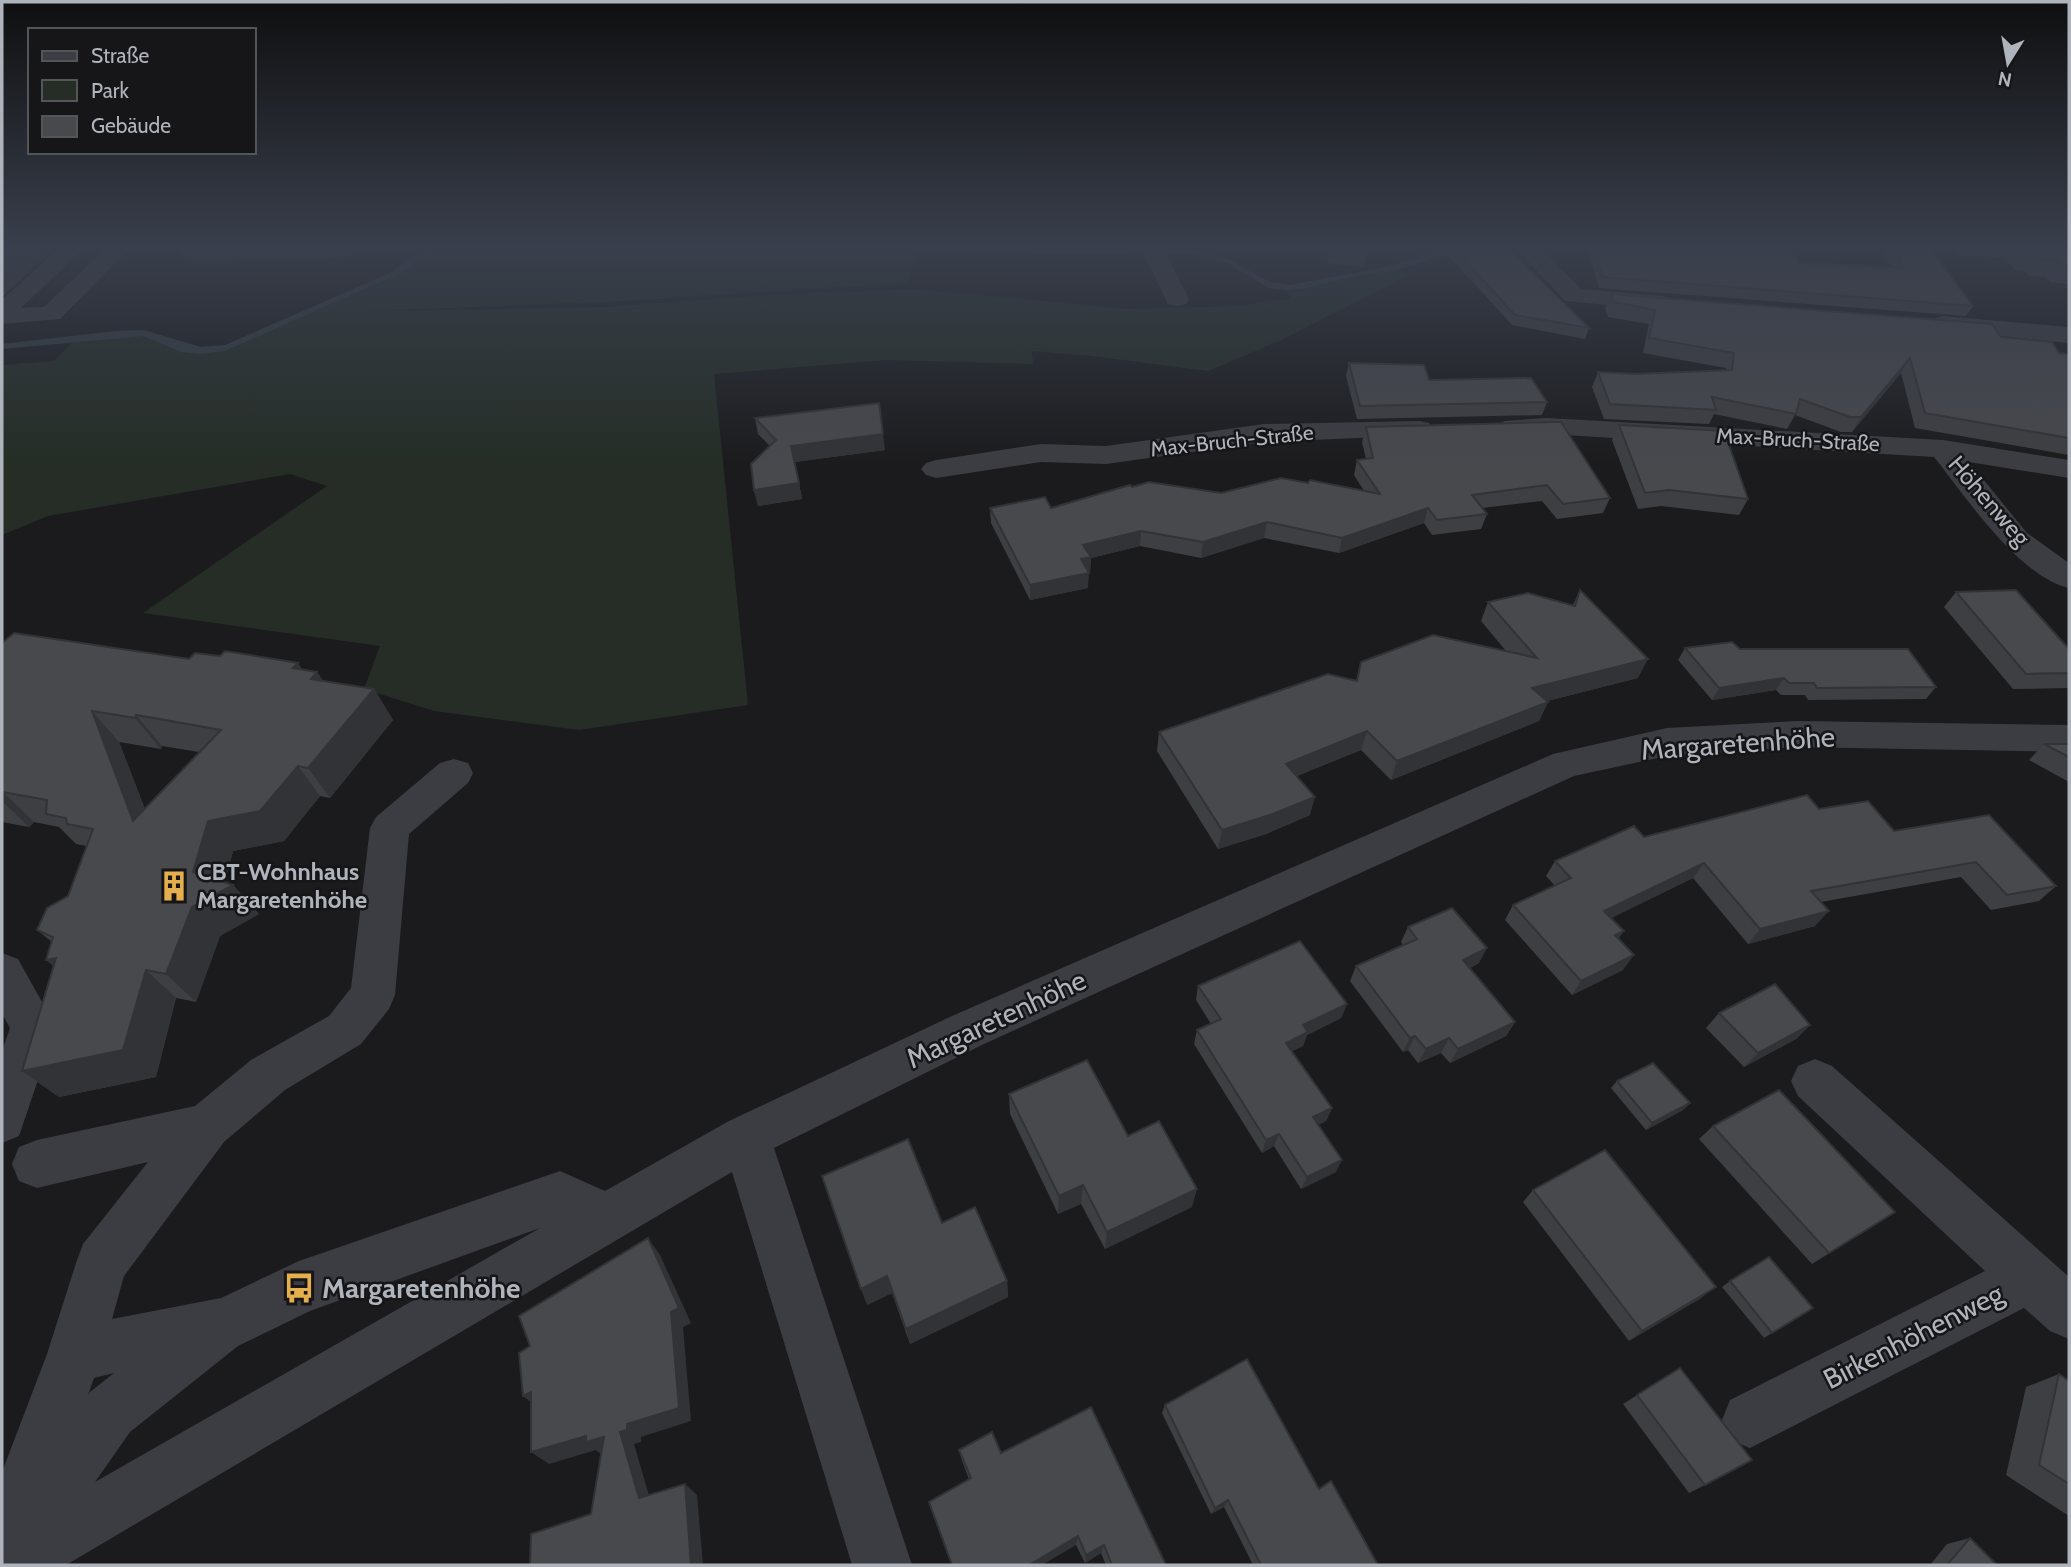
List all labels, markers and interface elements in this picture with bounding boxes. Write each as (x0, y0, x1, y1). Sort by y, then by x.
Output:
legend (28, 28, 256, 154)
north arrow (1973, 28, 2043, 98)
text: Straße (91, 43, 150, 68)
text: N (1996, 67, 2014, 92)
text: Park (91, 78, 129, 103)
text: Gebäude (91, 113, 171, 138)
street label: Max-Bruch-Straße (1149, 419, 1315, 461)
street label: Max-Bruch-Straße (1716, 423, 1881, 456)
street label: Höhenweg (1942, 450, 2037, 552)
street label: Margaretenhöhe (1640, 719, 1836, 767)
place label: CBT-Wohnhaus Margaretenhöhe (197, 857, 367, 914)
building icon: CBT-Wohnhaus Margaretenhöhe (157, 869, 191, 903)
street label: Margaretenhöhe (901, 963, 1091, 1075)
bus stop icon: Margaretenhöhe (282, 1271, 316, 1305)
place label: Margaretenhöhe (322, 1271, 520, 1305)
street label: Birkenhöhenweg (1817, 1276, 2010, 1396)

